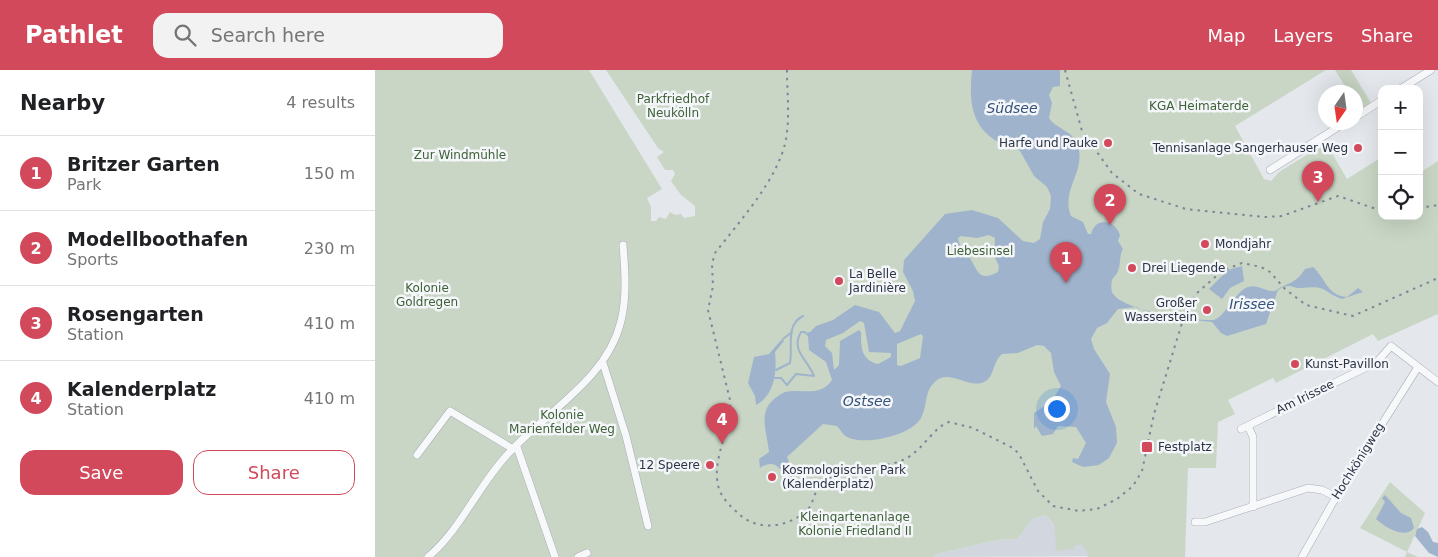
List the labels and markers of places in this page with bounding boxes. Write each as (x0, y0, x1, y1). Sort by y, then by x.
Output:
place label: Harfe und Pauke (999, 136, 1098, 150)
marker: Harfe und Pauke (1102, 137, 1114, 149)
place label: Tennisanlage Sangerhauser Weg (1152, 141, 1348, 155)
marker: Tennisanlage Sangerhauser Weg (1352, 142, 1364, 154)
pin: 3 (1302, 161, 1334, 202)
pin: 2 (1094, 184, 1126, 225)
place label: Mondjahr (1215, 237, 1271, 251)
marker: Mondjahr (1199, 238, 1211, 250)
pin: 1 (1050, 242, 1082, 283)
place label: Drei Liegende (1142, 261, 1225, 275)
marker: Drei Liegende (1126, 262, 1138, 274)
place label: La Belle Jardinière (848, 267, 906, 295)
marker: La Belle Jardinière (833, 275, 845, 287)
place label: Großer Wasserstein (1124, 296, 1197, 324)
marker: Großer Wasserstein (1201, 304, 1213, 316)
place label: Kunst-Pavillon (1305, 357, 1389, 371)
marker: Kunst-Pavillon (1289, 358, 1301, 370)
pin: 4 (706, 403, 738, 444)
marker: Festplatz (1140, 440, 1154, 454)
place label: Festplatz (1158, 440, 1212, 454)
place label: 12 Speere (639, 458, 700, 472)
marker: 12 Speere (704, 459, 716, 471)
place label: Kosmologischer Park (Kalenderplatz) (782, 463, 906, 491)
marker: Kosmologischer Park (Kalenderplatz) (766, 471, 778, 483)

